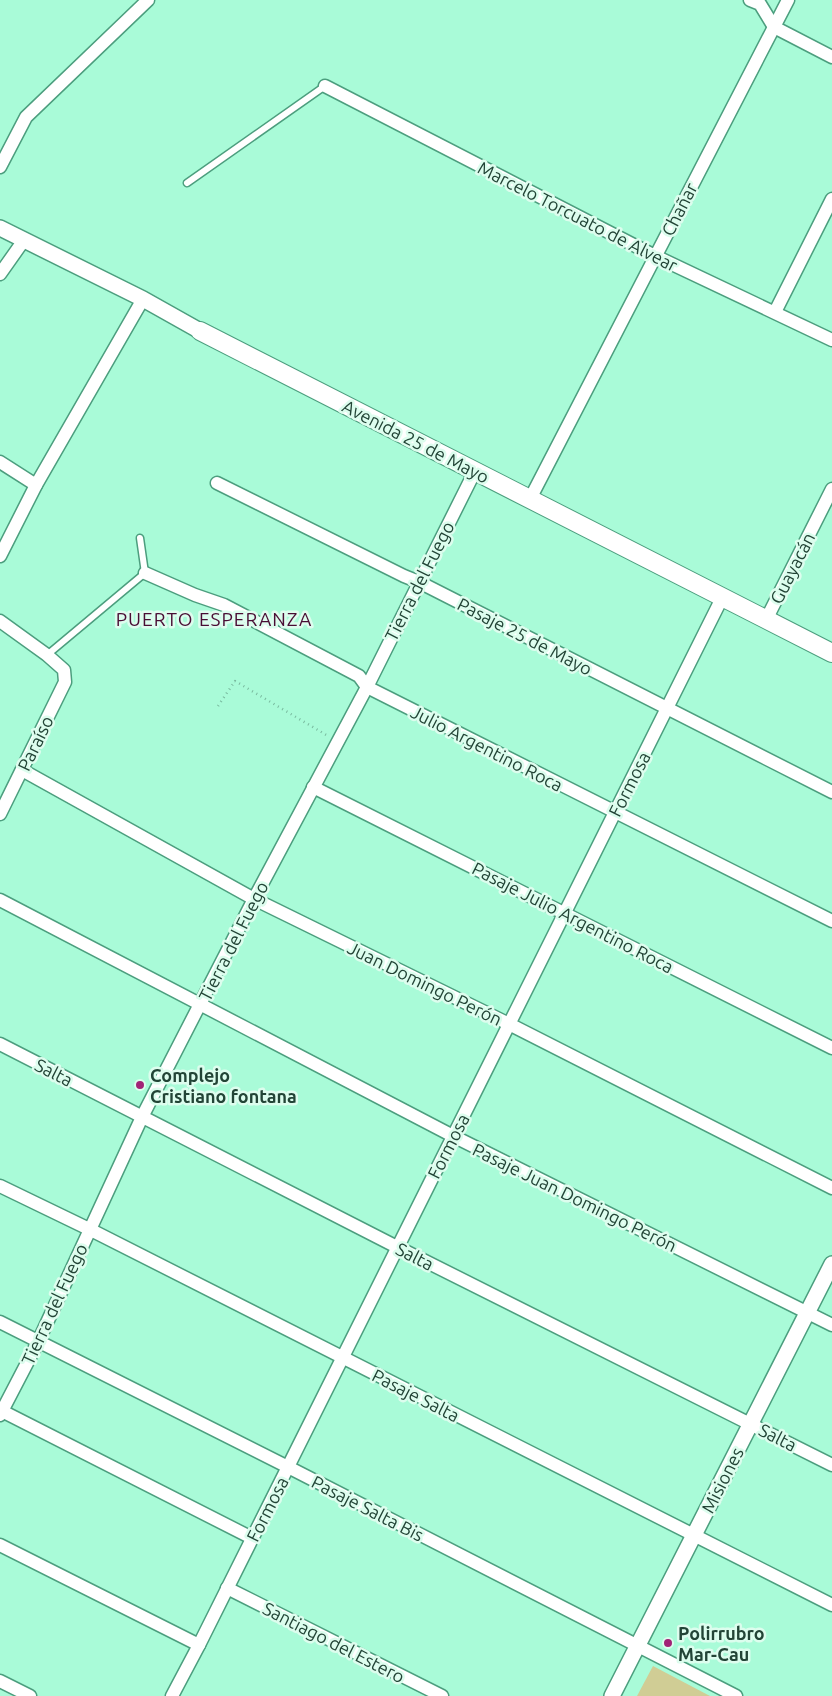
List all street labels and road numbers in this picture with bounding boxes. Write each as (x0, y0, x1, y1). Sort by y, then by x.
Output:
street label: Marcelo Torcuato de Alvear (475, 157, 681, 275)
street label: Chañar (657, 179, 701, 239)
street label: Avenida 25 de Mayo (339, 395, 493, 487)
street label: Tierra del Fuego (380, 518, 458, 644)
street label: Guayacán (766, 529, 818, 607)
street label: Pasaje 25 de Mayo (454, 593, 596, 679)
street label: Julio Argentino Roca (408, 701, 566, 795)
street label: Paraíso (13, 712, 57, 774)
street label: Formosa (604, 748, 654, 820)
street label: Pasaje Julio Argentino Roca (469, 857, 677, 977)
street label: Tierra del Fuego (194, 878, 272, 1004)
street label: Juan Domingo Perón (345, 937, 505, 1029)
street label: Salta (32, 1054, 76, 1090)
street label: Formosa (423, 1110, 473, 1182)
street label: Pasaje Juan Domingo Perón (470, 1139, 680, 1255)
street label: Salta (393, 1238, 437, 1274)
street label: Tierra del Fuego (17, 1240, 91, 1368)
street label: Pasaje Salta (369, 1365, 463, 1425)
street label: Salta (756, 1419, 800, 1455)
street label: Misiones (697, 1444, 747, 1516)
street label: Pasaje Salta Bis (309, 1471, 427, 1545)
street label: Formosa (242, 1473, 292, 1545)
street label: Santiago del Estero (260, 1598, 408, 1686)

